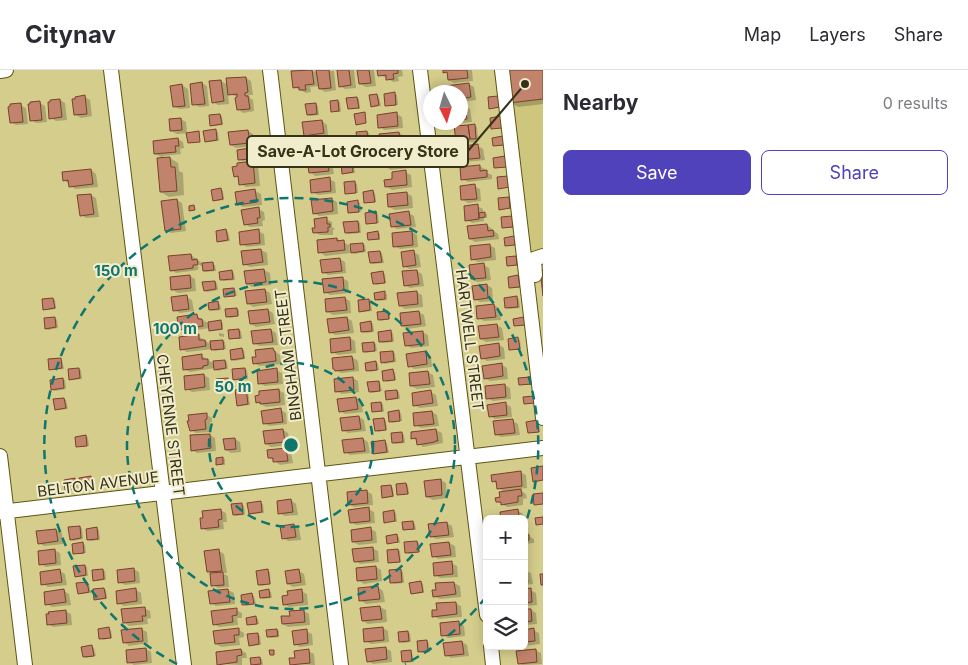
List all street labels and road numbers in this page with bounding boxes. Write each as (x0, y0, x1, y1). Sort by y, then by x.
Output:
street label: HARTWELL STREET (452, 268, 488, 412)
street label: BINGHAM STREET (271, 288, 305, 422)
street label: CHEYENNE STREET (153, 353, 189, 497)
street label: BELTON AVENUE (36, 467, 160, 501)

